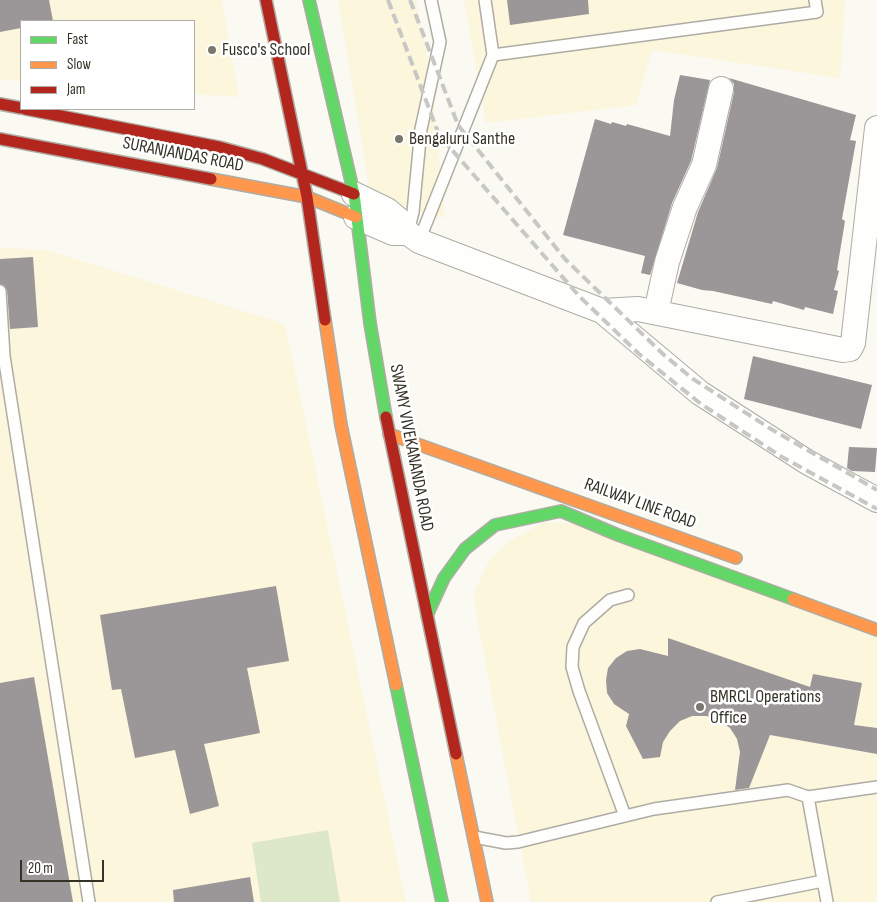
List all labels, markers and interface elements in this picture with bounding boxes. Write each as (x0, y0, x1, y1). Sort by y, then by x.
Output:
legend (20, 20, 195, 110)
text: Fast (67, 30, 88, 49)
place label: Fusco's School (222, 39, 310, 61)
marker: Fusco's School (206, 44, 218, 56)
text: Slow (67, 55, 91, 74)
text: Jam (67, 80, 85, 99)
place label: Bengaluru Santhe (409, 128, 515, 150)
street label: SURANJANDAS ROAD (121, 133, 245, 177)
marker: Bengaluru Santhe (393, 133, 405, 145)
street label: SWAMY VIVEKANANDA ROAD (384, 363, 438, 533)
street label: RAILWAY LINE ROAD (581, 474, 699, 534)
place label: BMRCL Operations Office (710, 686, 821, 729)
marker: BMRCL Operations Office (694, 701, 706, 713)
scale bar (22, 850, 106, 882)
text: 20 m (28, 859, 53, 878)

